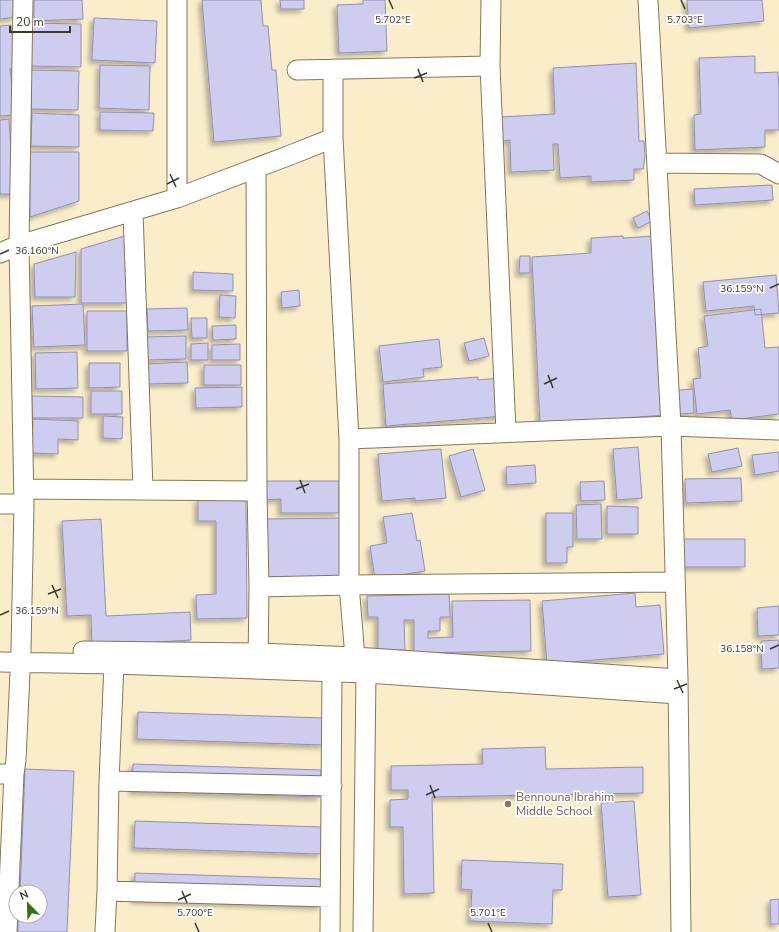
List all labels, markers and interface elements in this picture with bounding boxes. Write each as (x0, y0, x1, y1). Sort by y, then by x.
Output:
scale bar (10, 8, 70, 34)
text: 5.702°E (375, 13, 411, 27)
text: 5.703°E (667, 13, 703, 27)
text: 20 m (16, 14, 44, 30)
text: 36.160°N (15, 244, 59, 258)
text: 36.159°N (720, 282, 764, 296)
text: 36.159°N (15, 604, 59, 618)
text: 36.158°N (720, 642, 764, 656)
place label: Bennouna Ibrahim Middle School (516, 789, 614, 819)
marker: Bennouna Ibrahim Middle School (503, 799, 513, 809)
north arrow (8, 884, 48, 924)
text: N (18, 887, 31, 904)
text: 5.700°E (177, 906, 213, 920)
text: 5.701°E (470, 906, 506, 920)

